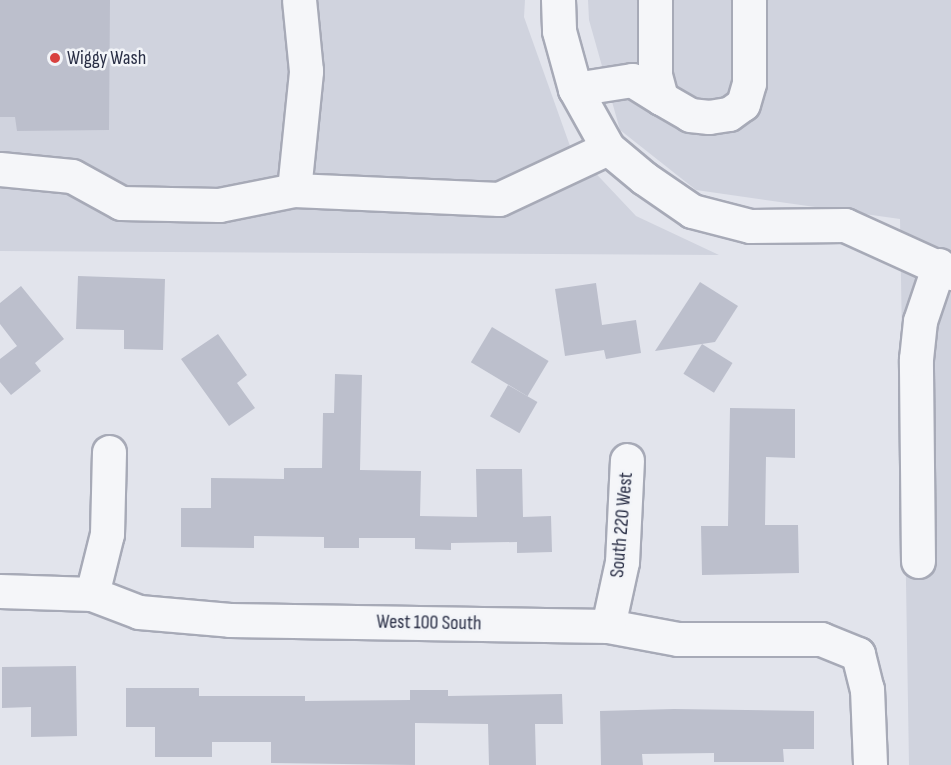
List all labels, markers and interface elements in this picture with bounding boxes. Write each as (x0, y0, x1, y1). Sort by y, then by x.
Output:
place label: Wiggy Wash (67, 46, 146, 70)
marker: Wiggy Wash (48, 51, 62, 65)
street label: South 220 West (605, 471, 639, 579)
street label: West 100 South (376, 610, 482, 636)

